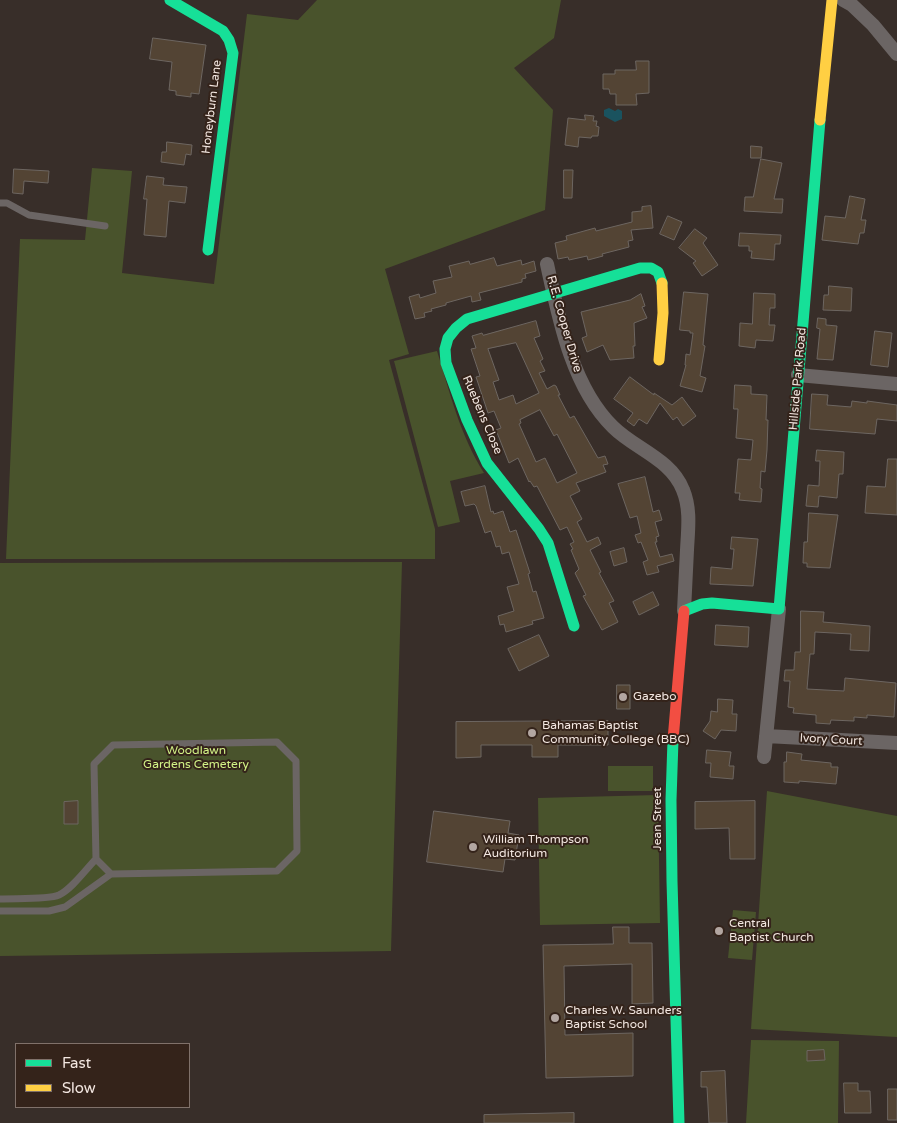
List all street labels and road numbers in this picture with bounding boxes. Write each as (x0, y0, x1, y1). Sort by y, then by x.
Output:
street label: Honeyburn Lane (199, 59, 225, 155)
street label: R.E. Cooper Drive (543, 274, 585, 374)
street label: Hillside Park Road (786, 327, 810, 431)
street label: Ruebens Close (459, 373, 505, 457)
street label: Ivory Court (799, 731, 863, 749)
street label: Jean Street (651, 787, 665, 851)

